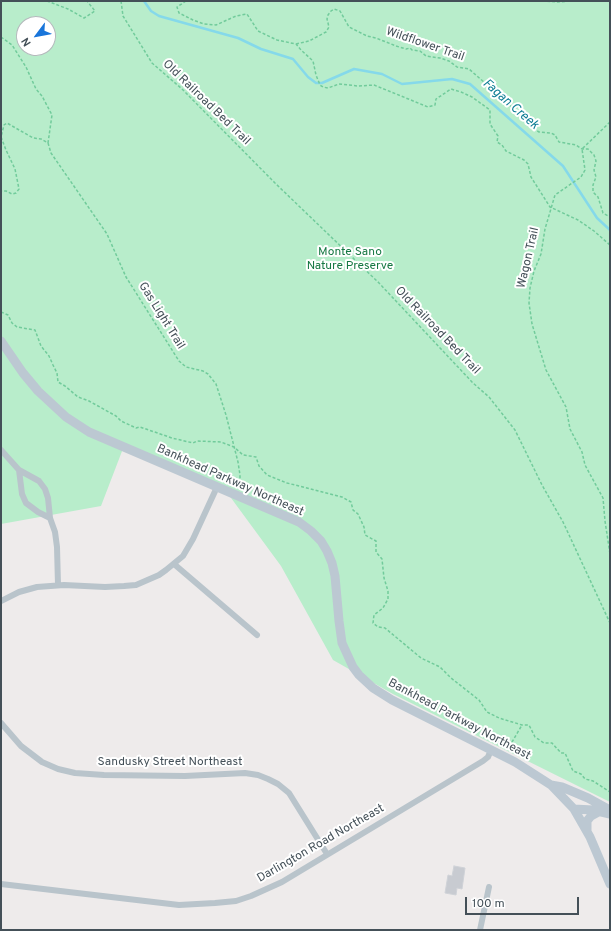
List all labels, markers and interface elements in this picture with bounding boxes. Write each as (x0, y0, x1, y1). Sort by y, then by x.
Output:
north arrow (16, 16, 56, 56)
street label: Wildflower Trail (384, 25, 466, 65)
text: N (19, 35, 35, 49)
street label: Old Railroad Bed Trail (159, 57, 253, 149)
water label: Fagan Creek (479, 76, 541, 134)
street label: Wagon Trail (515, 226, 543, 290)
park label: Monte Sano Nature Preserve (307, 246, 393, 274)
street label: Gas Light Trail (135, 280, 187, 352)
street label: Old Railroad Bed Trail (391, 284, 483, 378)
street label: Bankhead Parkway Northeast (154, 442, 306, 520)
street label: Bankhead Parkway Northeast (385, 676, 533, 764)
street label: Sandusky Street Northeast (98, 756, 242, 770)
street label: Darlington Road Northeast (255, 802, 387, 886)
scale bar (467, 889, 581, 915)
text: 100 m (472, 896, 505, 912)

